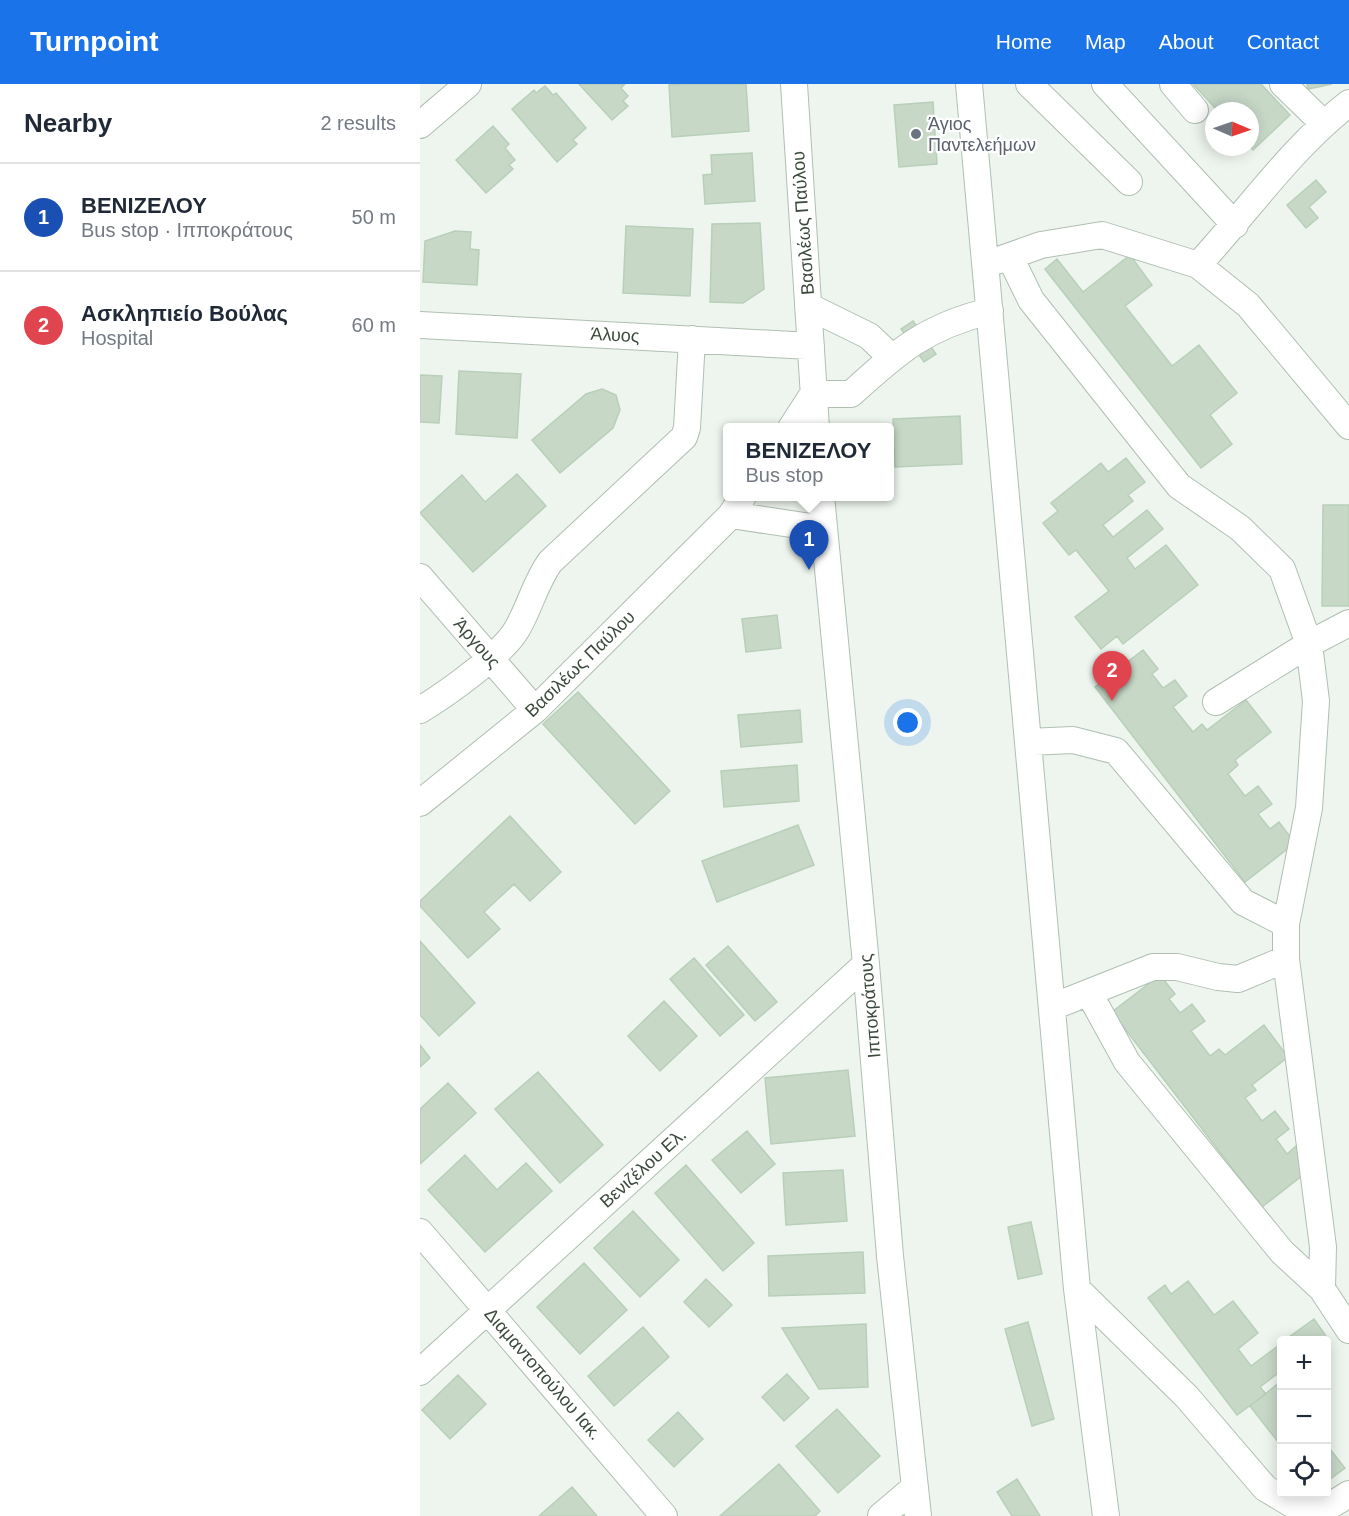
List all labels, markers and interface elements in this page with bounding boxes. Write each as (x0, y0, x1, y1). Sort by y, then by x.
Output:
text: Turnpoint (30, 26, 159, 57)
text: Home (996, 30, 1052, 53)
text: Map (1085, 30, 1126, 53)
text: About (1159, 30, 1214, 53)
text: Contact (1247, 30, 1319, 53)
north arrow (1205, 102, 1259, 156)
text: Nearby (24, 108, 112, 138)
text: 2 results (320, 112, 396, 134)
place label: Άγιος Παντελεήμων (928, 114, 1036, 155)
marker: Άγιος Παντελεήμων (909, 127, 923, 141)
street label: Βασιλέως Παύλου (788, 150, 818, 296)
text: ΒΕΝΙΖΕΛΟΥ (81, 193, 207, 218)
text: 1 (38, 206, 49, 228)
text: 50 m (352, 206, 396, 228)
text: Bus stop · Ιπποκράτους (81, 219, 293, 241)
text: Ασκληπιείο Βούλας (81, 301, 288, 326)
text: 2 (38, 314, 49, 336)
text: 60 m (352, 314, 396, 336)
street label: Άλυος (590, 324, 640, 346)
text: Hospital (81, 327, 153, 349)
popup (723, 423, 894, 501)
text: ΒΕΝΙΖΕΛΟΥ (746, 438, 871, 463)
text: Bus stop (746, 464, 823, 486)
pin: 1 (790, 520, 828, 570)
street label: Βασιλέως Παύλου (521, 607, 639, 721)
street label: Άργους (450, 614, 504, 672)
pin: 2 (1092, 652, 1132, 701)
your location (893, 708, 922, 737)
street label: Ιπποκράτους (855, 953, 885, 1059)
street label: Βενιζέλου Ελ. (596, 1124, 690, 1212)
street label: Διαμαντοπούλου Ιακ. (480, 1304, 606, 1444)
map controls (1277, 1336, 1331, 1498)
button: + (1277, 1336, 1331, 1390)
button: − (1277, 1390, 1331, 1444)
button: locate (1277, 1444, 1331, 1498)

